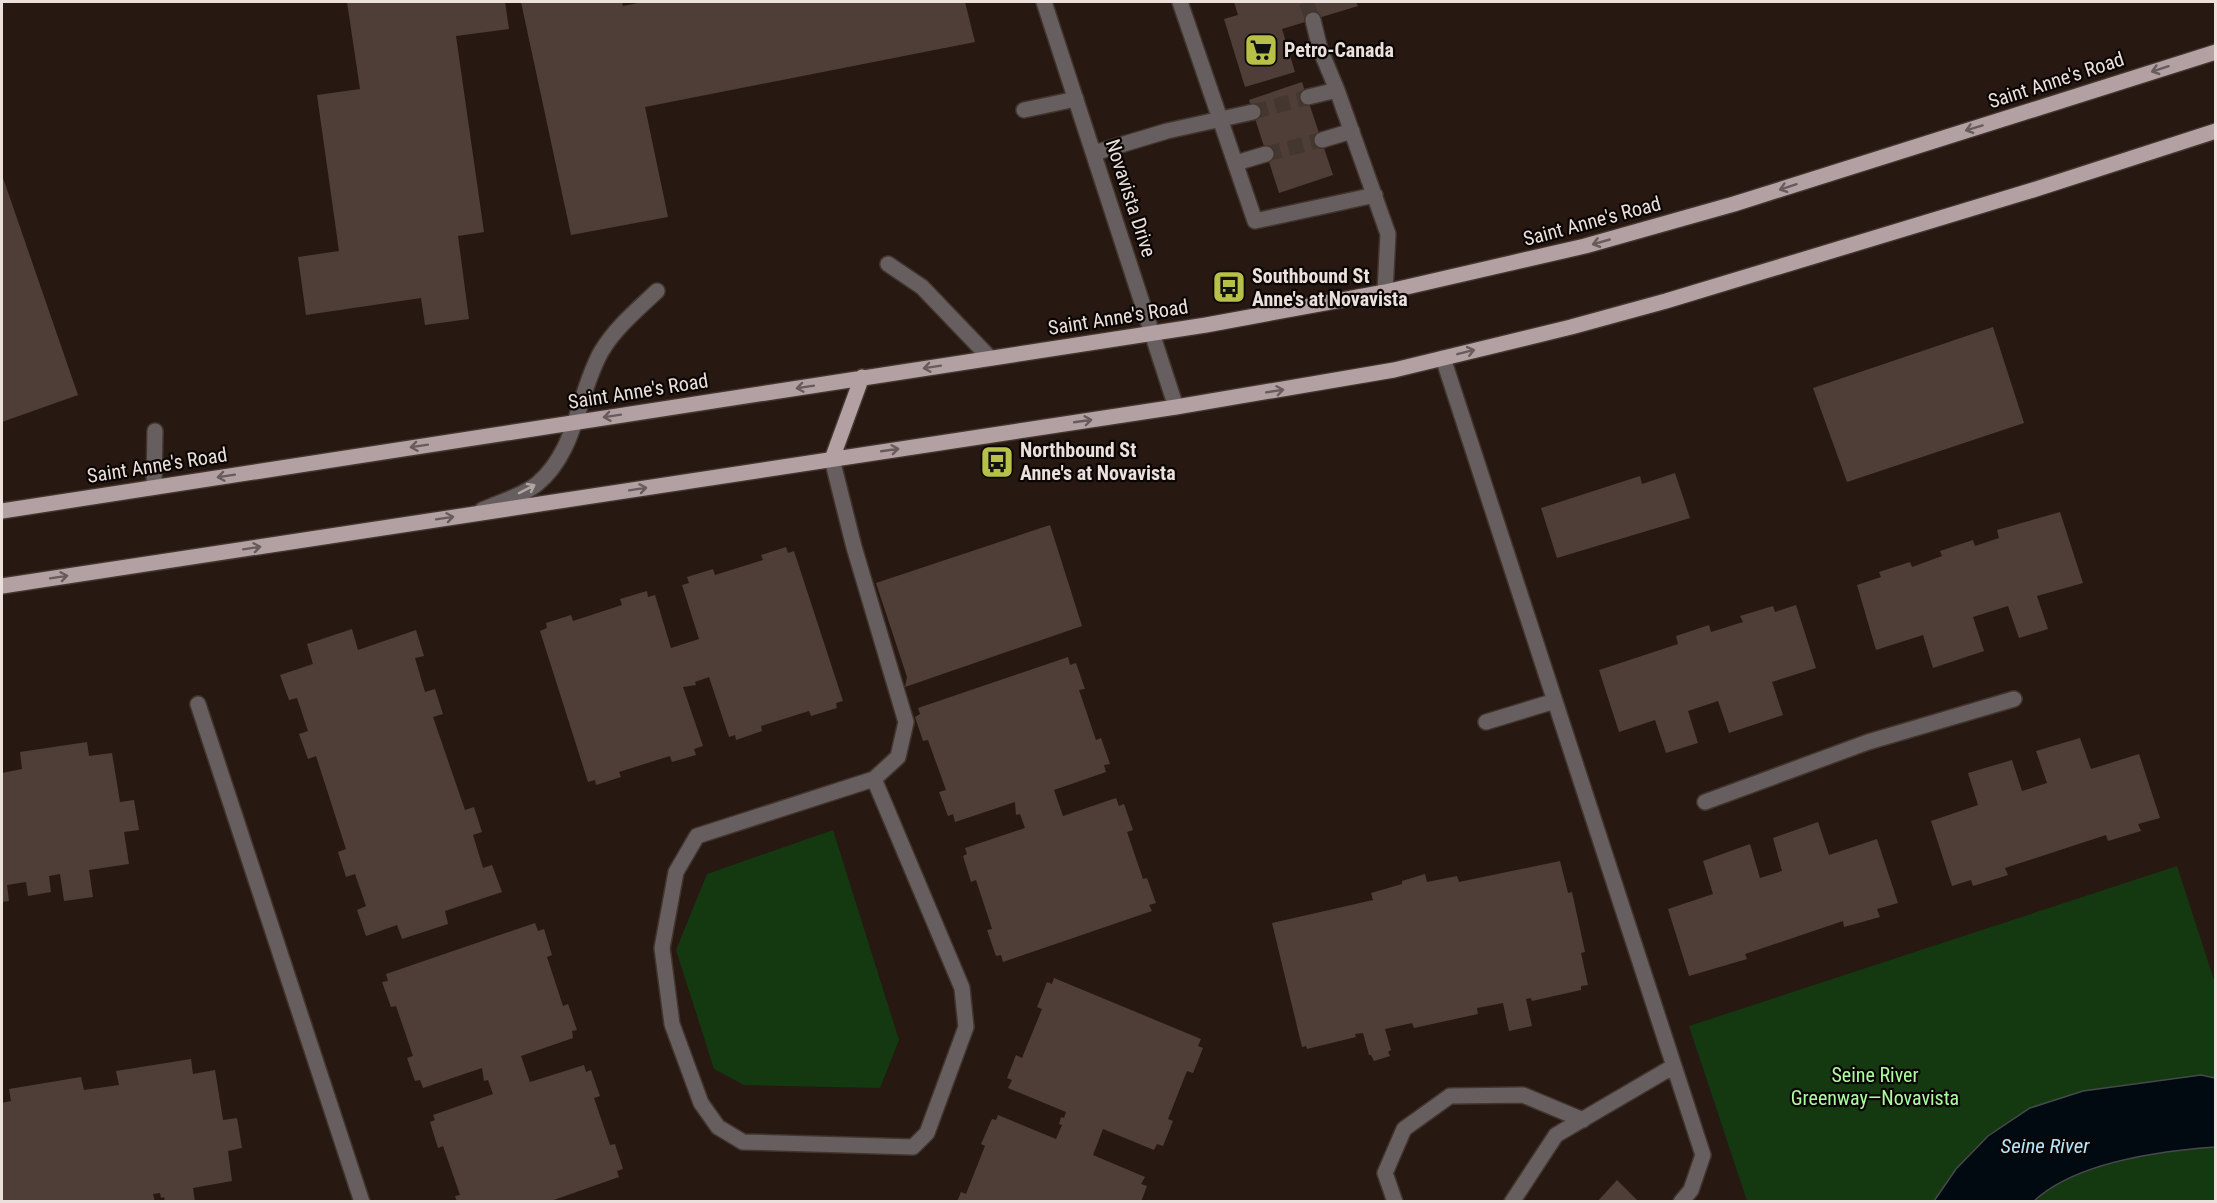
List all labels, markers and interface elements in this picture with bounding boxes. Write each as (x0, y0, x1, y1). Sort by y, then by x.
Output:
supermarket icon: Petro-Canada (1243, 32, 1279, 68)
place label: Petro-Canada (1284, 38, 1394, 62)
street label: Saint Anne's Road (1985, 47, 2127, 113)
one-way arrow (2151, 65, 2170, 76)
one-way arrow (1965, 124, 1984, 135)
street label: Novavista Drive (1101, 136, 1161, 260)
one-way arrow (1779, 182, 1798, 193)
street label: Saint Anne's Road (1521, 191, 1663, 251)
one-way arrow (1592, 237, 1611, 248)
place label: Southbound St Anne's at Novavista (1252, 264, 1408, 311)
bus stop icon: Southbound St Anne's at Novavista (1211, 269, 1247, 305)
street label: Saint Anne's Road (1046, 294, 1190, 340)
one-way arrow (1456, 346, 1475, 358)
one-way arrow (923, 361, 942, 372)
street label: Saint Anne's Road (566, 368, 710, 414)
one-way arrow (795, 381, 815, 392)
one-way arrow (1265, 386, 1285, 397)
one-way arrow (602, 411, 622, 422)
one-way arrow (1072, 416, 1092, 427)
place label: Northbound St Anne's at Novavista (1020, 438, 1176, 485)
one-way arrow (410, 441, 430, 452)
street label: Saint Anne's Road (85, 442, 229, 488)
bus stop icon: Northbound St Anne's at Novavista (979, 444, 1015, 480)
one-way arrow (879, 445, 899, 456)
one-way arrow (217, 471, 237, 482)
one-way arrow (518, 483, 535, 495)
one-way arrow (627, 483, 647, 494)
one-way arrow (434, 513, 454, 524)
one-way arrow (242, 542, 261, 553)
one-way arrow (49, 572, 69, 583)
park label: Seine River Greenway—Novavista (1791, 1063, 1959, 1110)
water label: Seine River (2001, 1134, 2090, 1158)

